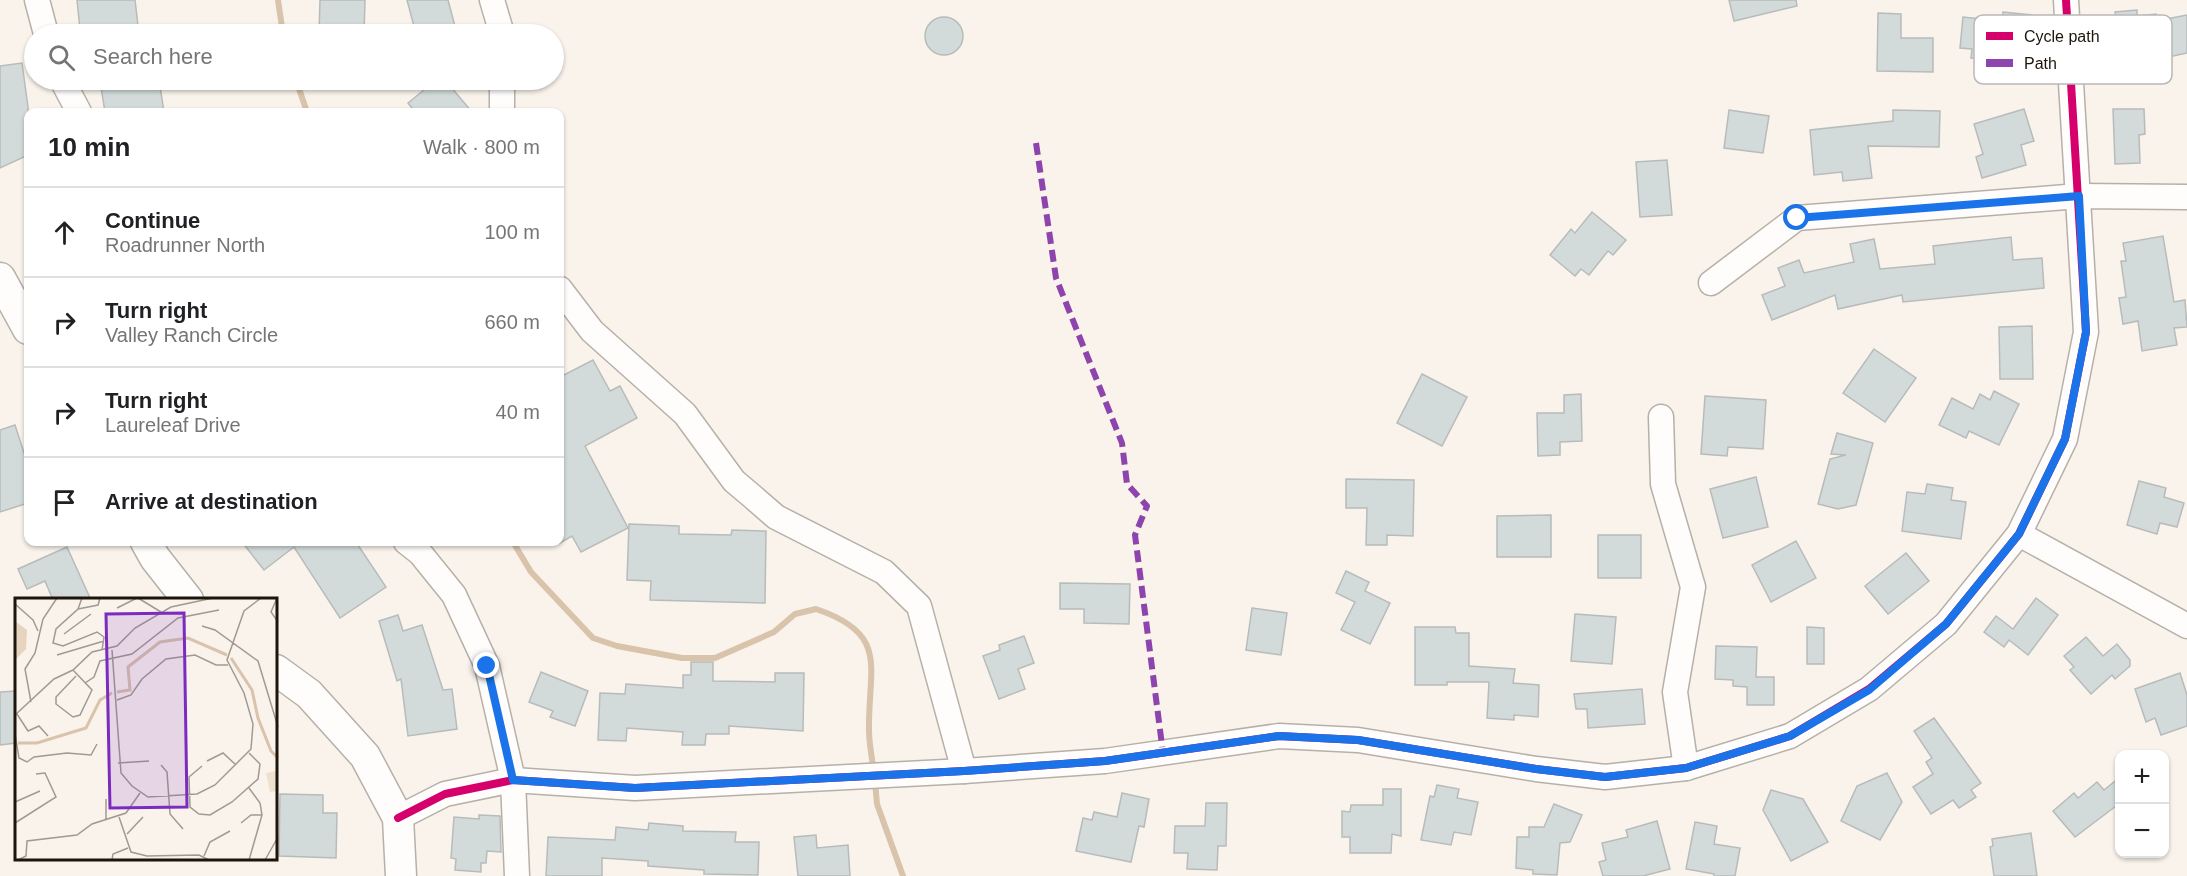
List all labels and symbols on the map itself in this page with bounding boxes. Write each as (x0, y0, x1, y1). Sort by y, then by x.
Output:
legend (1974, 15, 2172, 84)
text: Cycle path (2024, 28, 2100, 45)
text: Path (2024, 55, 2057, 72)
route start (1783, 204, 1809, 230)
inset map (15, 598, 278, 861)
route end (473, 652, 499, 678)

